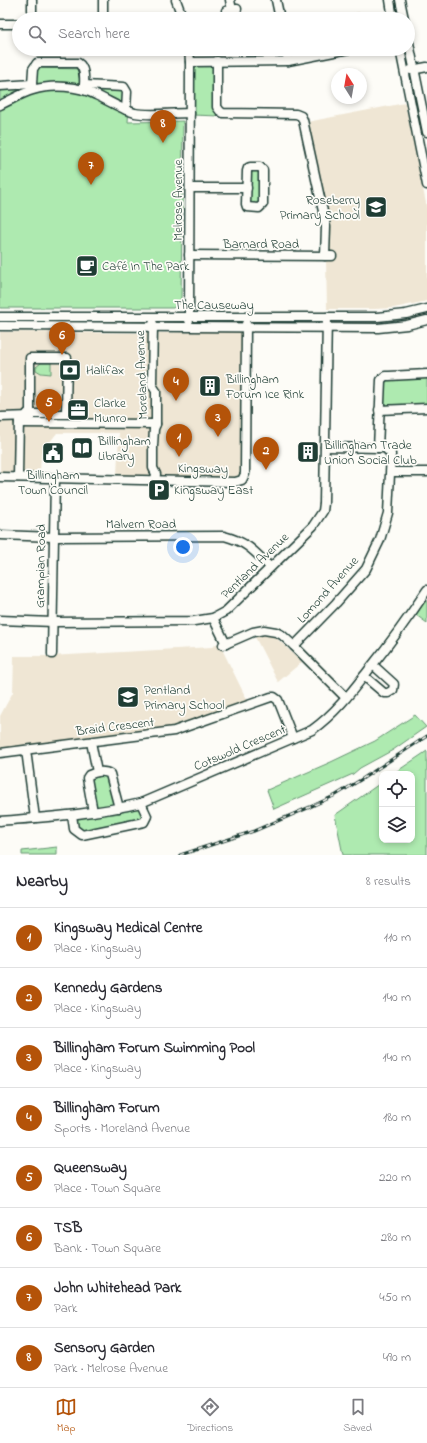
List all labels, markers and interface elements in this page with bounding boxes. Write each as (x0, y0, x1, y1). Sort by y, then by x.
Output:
search box (12, 12, 415, 56)
icon: search (26, 23, 48, 45)
text: Search here (58, 23, 130, 45)
north arrow (331, 68, 367, 104)
pin: 8 (150, 110, 176, 143)
pin: 7 (78, 152, 104, 185)
street label: Melrose Avenue (169, 159, 188, 241)
place label: Roseberry Primary School (280, 191, 360, 226)
school or university icon: Roseberry Primary School (363, 194, 389, 220)
street label: Barnard Road (222, 235, 300, 254)
cafe icon: Café In The Park (74, 253, 100, 279)
place label: Café In The Park (102, 257, 190, 276)
street label: The Causeway (174, 296, 254, 316)
pin: 6 (49, 322, 75, 355)
street label: Moreland Avenue (131, 330, 153, 420)
bank icon: Halifax (57, 357, 83, 383)
place label: Halifax (86, 361, 124, 380)
pin: 4 (163, 368, 189, 401)
place label: Billingham Forum Ice Rink (225, 370, 305, 404)
building icon: Billingham Forum Ice Rink (197, 373, 223, 399)
pin: 5 (36, 389, 62, 422)
place label: Clarke Munro (94, 394, 127, 428)
office icon: Clarke Munro (65, 397, 91, 423)
pin: 3 (205, 404, 231, 437)
pin: 1 (166, 424, 192, 457)
place label: Billingham Library (97, 432, 151, 467)
library icon: Billingham Library (69, 435, 95, 461)
place label: Billingham Trade Union Social Club (323, 436, 417, 470)
pin: 2 (253, 437, 279, 470)
building icon: Billingham Trade Union Social Club (295, 439, 321, 465)
public building icon: Billingham Town Council (40, 440, 66, 466)
street label: Kingsway (178, 459, 228, 480)
place label: Billingham Town Council (18, 466, 88, 500)
parking icon: Kingsway East (146, 477, 172, 503)
place label: Kingsway East (174, 481, 254, 501)
street label: Malvern Road (106, 515, 177, 534)
street label: Grampian Road (31, 523, 51, 608)
street label: Pentland Avenue (217, 528, 294, 604)
your location (173, 537, 193, 557)
street label: Lomond Avenue (293, 552, 363, 628)
place label: Pentland Primary School (144, 681, 224, 716)
school or university icon: Pentland Primary School (115, 684, 141, 710)
street label: Braid Crescent (74, 713, 156, 741)
street label: Cotswold Crescent (191, 720, 290, 776)
map controls (379, 771, 415, 843)
button: locate (379, 771, 415, 807)
button: layers (379, 807, 415, 843)
text: Nearby (16, 869, 68, 894)
text: 8 results (366, 872, 411, 891)
text: Kingsway Medical Centre (54, 917, 203, 939)
text: 1 (27, 928, 31, 947)
text: 110 m (384, 928, 411, 947)
text: Place · Kingsway (54, 939, 141, 958)
text: Kennedy Gardens (54, 977, 162, 999)
text: 2 (26, 988, 32, 1007)
text: 140 m (383, 988, 411, 1007)
text: Place · Kingsway (54, 999, 141, 1018)
text: Billingham Forum Swimming Pool (54, 1037, 255, 1059)
text: 3 (26, 1048, 32, 1067)
text: 140 m (383, 1048, 411, 1067)
text: Place · Kingsway (54, 1059, 141, 1078)
text: Billingham Forum (54, 1097, 160, 1119)
text: 4 (26, 1108, 32, 1127)
text: 180 m (383, 1108, 411, 1127)
text: Sports · Moreland Avenue (54, 1119, 190, 1138)
text: Queensway (54, 1157, 127, 1179)
text: 5 (25, 1168, 33, 1187)
text: 220 m (379, 1168, 411, 1187)
text: Place · Town Square (54, 1179, 161, 1198)
text: TSB (54, 1217, 82, 1239)
text: 6 (26, 1228, 32, 1247)
text: 280 m (381, 1228, 411, 1247)
text: Bank · Town Square (54, 1239, 161, 1258)
text: John Whitehead Park (54, 1277, 181, 1299)
text: 7 (26, 1288, 32, 1307)
text: 450 m (379, 1288, 411, 1307)
text: Park (54, 1299, 78, 1318)
text: Sensory Garden (54, 1337, 155, 1359)
text: 8 (27, 1348, 31, 1367)
text: 490 m (383, 1348, 411, 1367)
text: Park · Melrose Avenue (54, 1359, 168, 1378)
tab: Map (55, 1396, 77, 1436)
tab: Directions (187, 1396, 233, 1436)
tab: Saved (343, 1396, 372, 1436)

